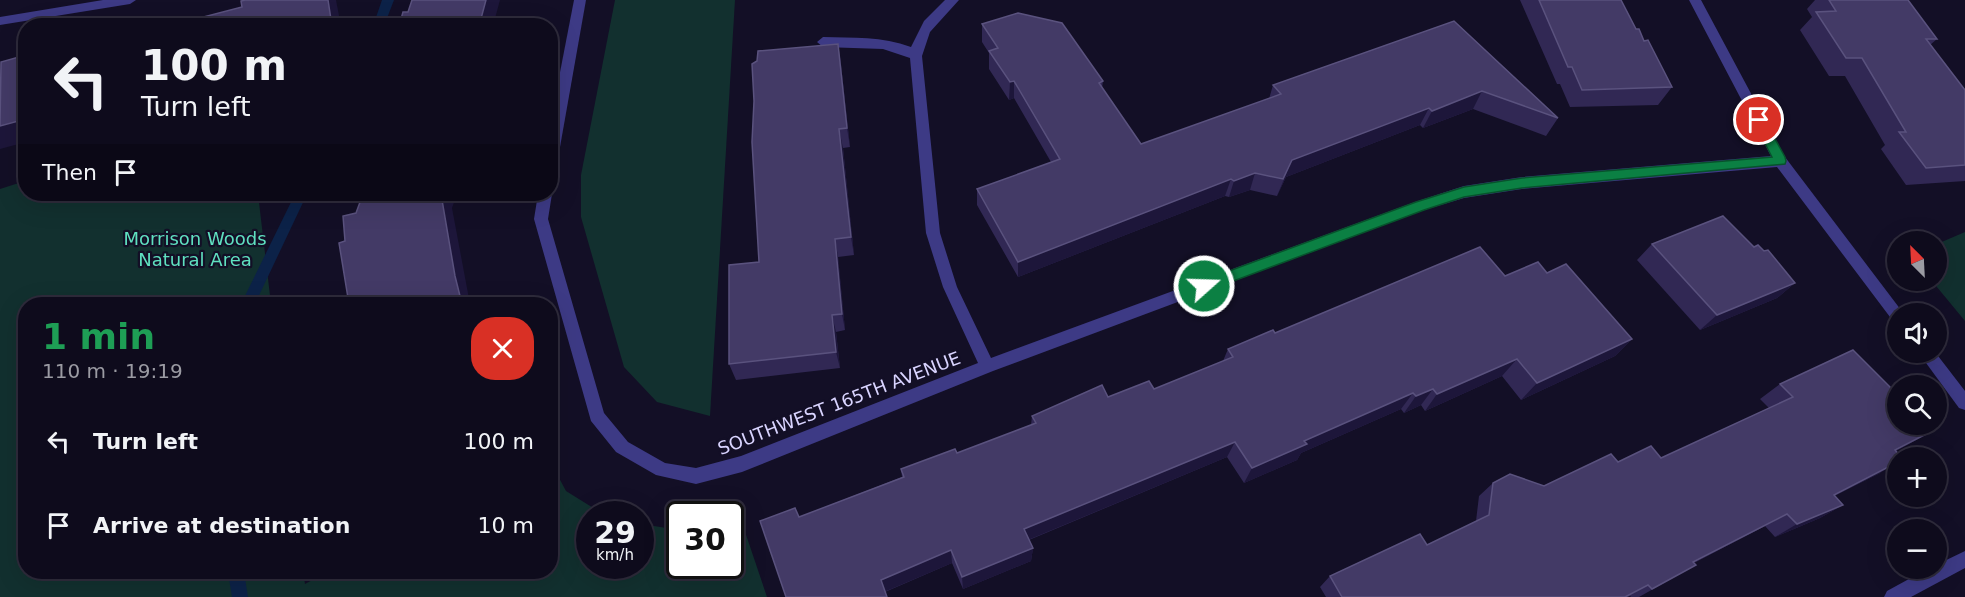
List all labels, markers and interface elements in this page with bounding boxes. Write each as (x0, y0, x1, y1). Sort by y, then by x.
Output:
text: 100 m (141, 41, 287, 90)
icon: left (42, 42, 120, 120)
text: Turn left (141, 91, 251, 122)
pin (1733, 94, 1784, 145)
icon: arrive (1742, 103, 1775, 136)
icon: arrive (109, 156, 142, 189)
text: Then (42, 160, 97, 185)
park label: Morrison Woods Natural Area (123, 228, 267, 270)
north arrow (1887, 231, 1947, 291)
map controls (1887, 231, 1947, 579)
position arrow (1172, 254, 1236, 318)
button: sound (1887, 303, 1947, 363)
text: 1 min (42, 316, 155, 357)
button: close (471, 317, 534, 380)
street label: SOUTHWEST 165TH AVENUE (715, 347, 963, 459)
text: 110 m · 19:19 (42, 359, 183, 383)
button: search (1887, 375, 1947, 435)
icon: left (42, 425, 75, 458)
text: Turn left (93, 429, 198, 454)
text: 100 m (464, 429, 534, 454)
button: + (1887, 447, 1947, 507)
speed limit sign: 30 (666, 501, 744, 579)
icon: arrive (42, 509, 75, 542)
text: Arrive at destination (93, 513, 350, 538)
text: 10 m (478, 513, 534, 538)
text: 29 (594, 515, 636, 550)
button: − (1887, 519, 1947, 579)
text: km/h (596, 546, 634, 564)

